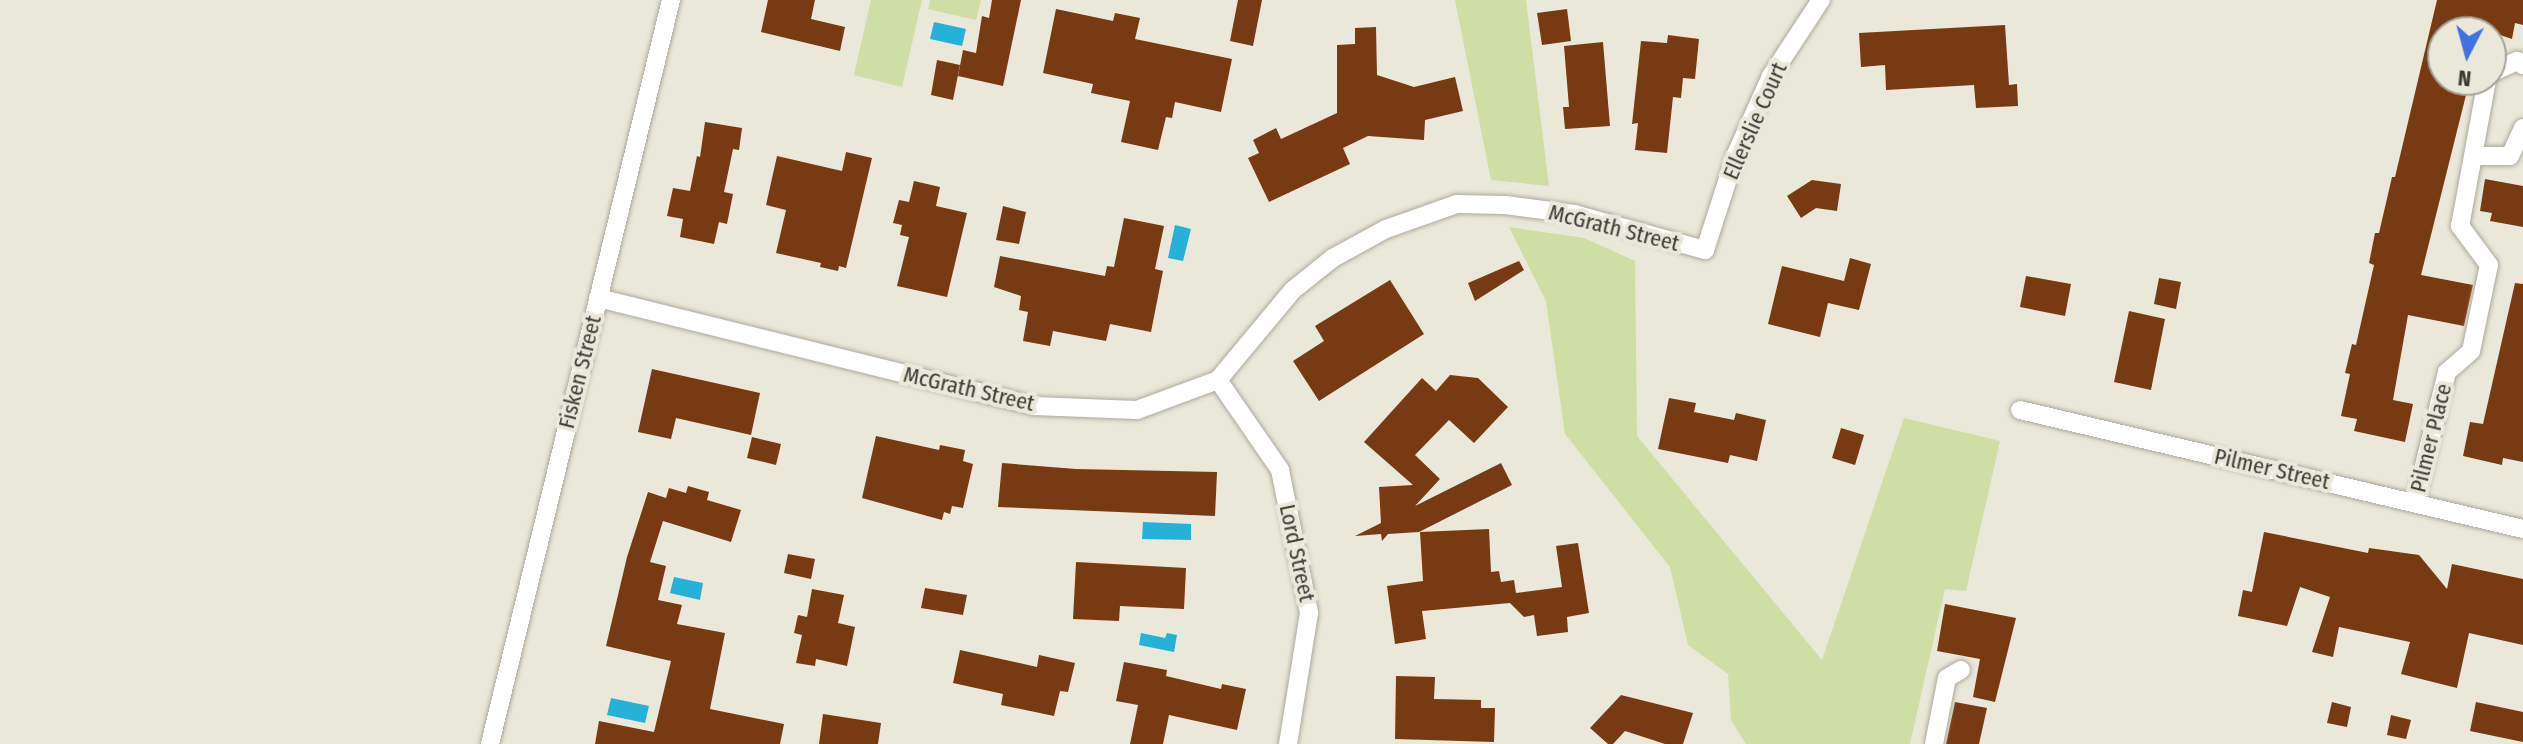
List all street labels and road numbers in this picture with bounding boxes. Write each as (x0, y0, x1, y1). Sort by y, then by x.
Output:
street label: Ellerslie Court (1717, 58, 1793, 184)
street label: McGrath Street (1546, 199, 1682, 257)
street label: Fisken Street (553, 313, 607, 431)
street label: McGrath Street (901, 361, 1037, 417)
street label: Pilmer Place (2405, 381, 2457, 495)
street label: Pilmer Street (2212, 443, 2332, 495)
street label: Lord Street (1274, 502, 1320, 604)

